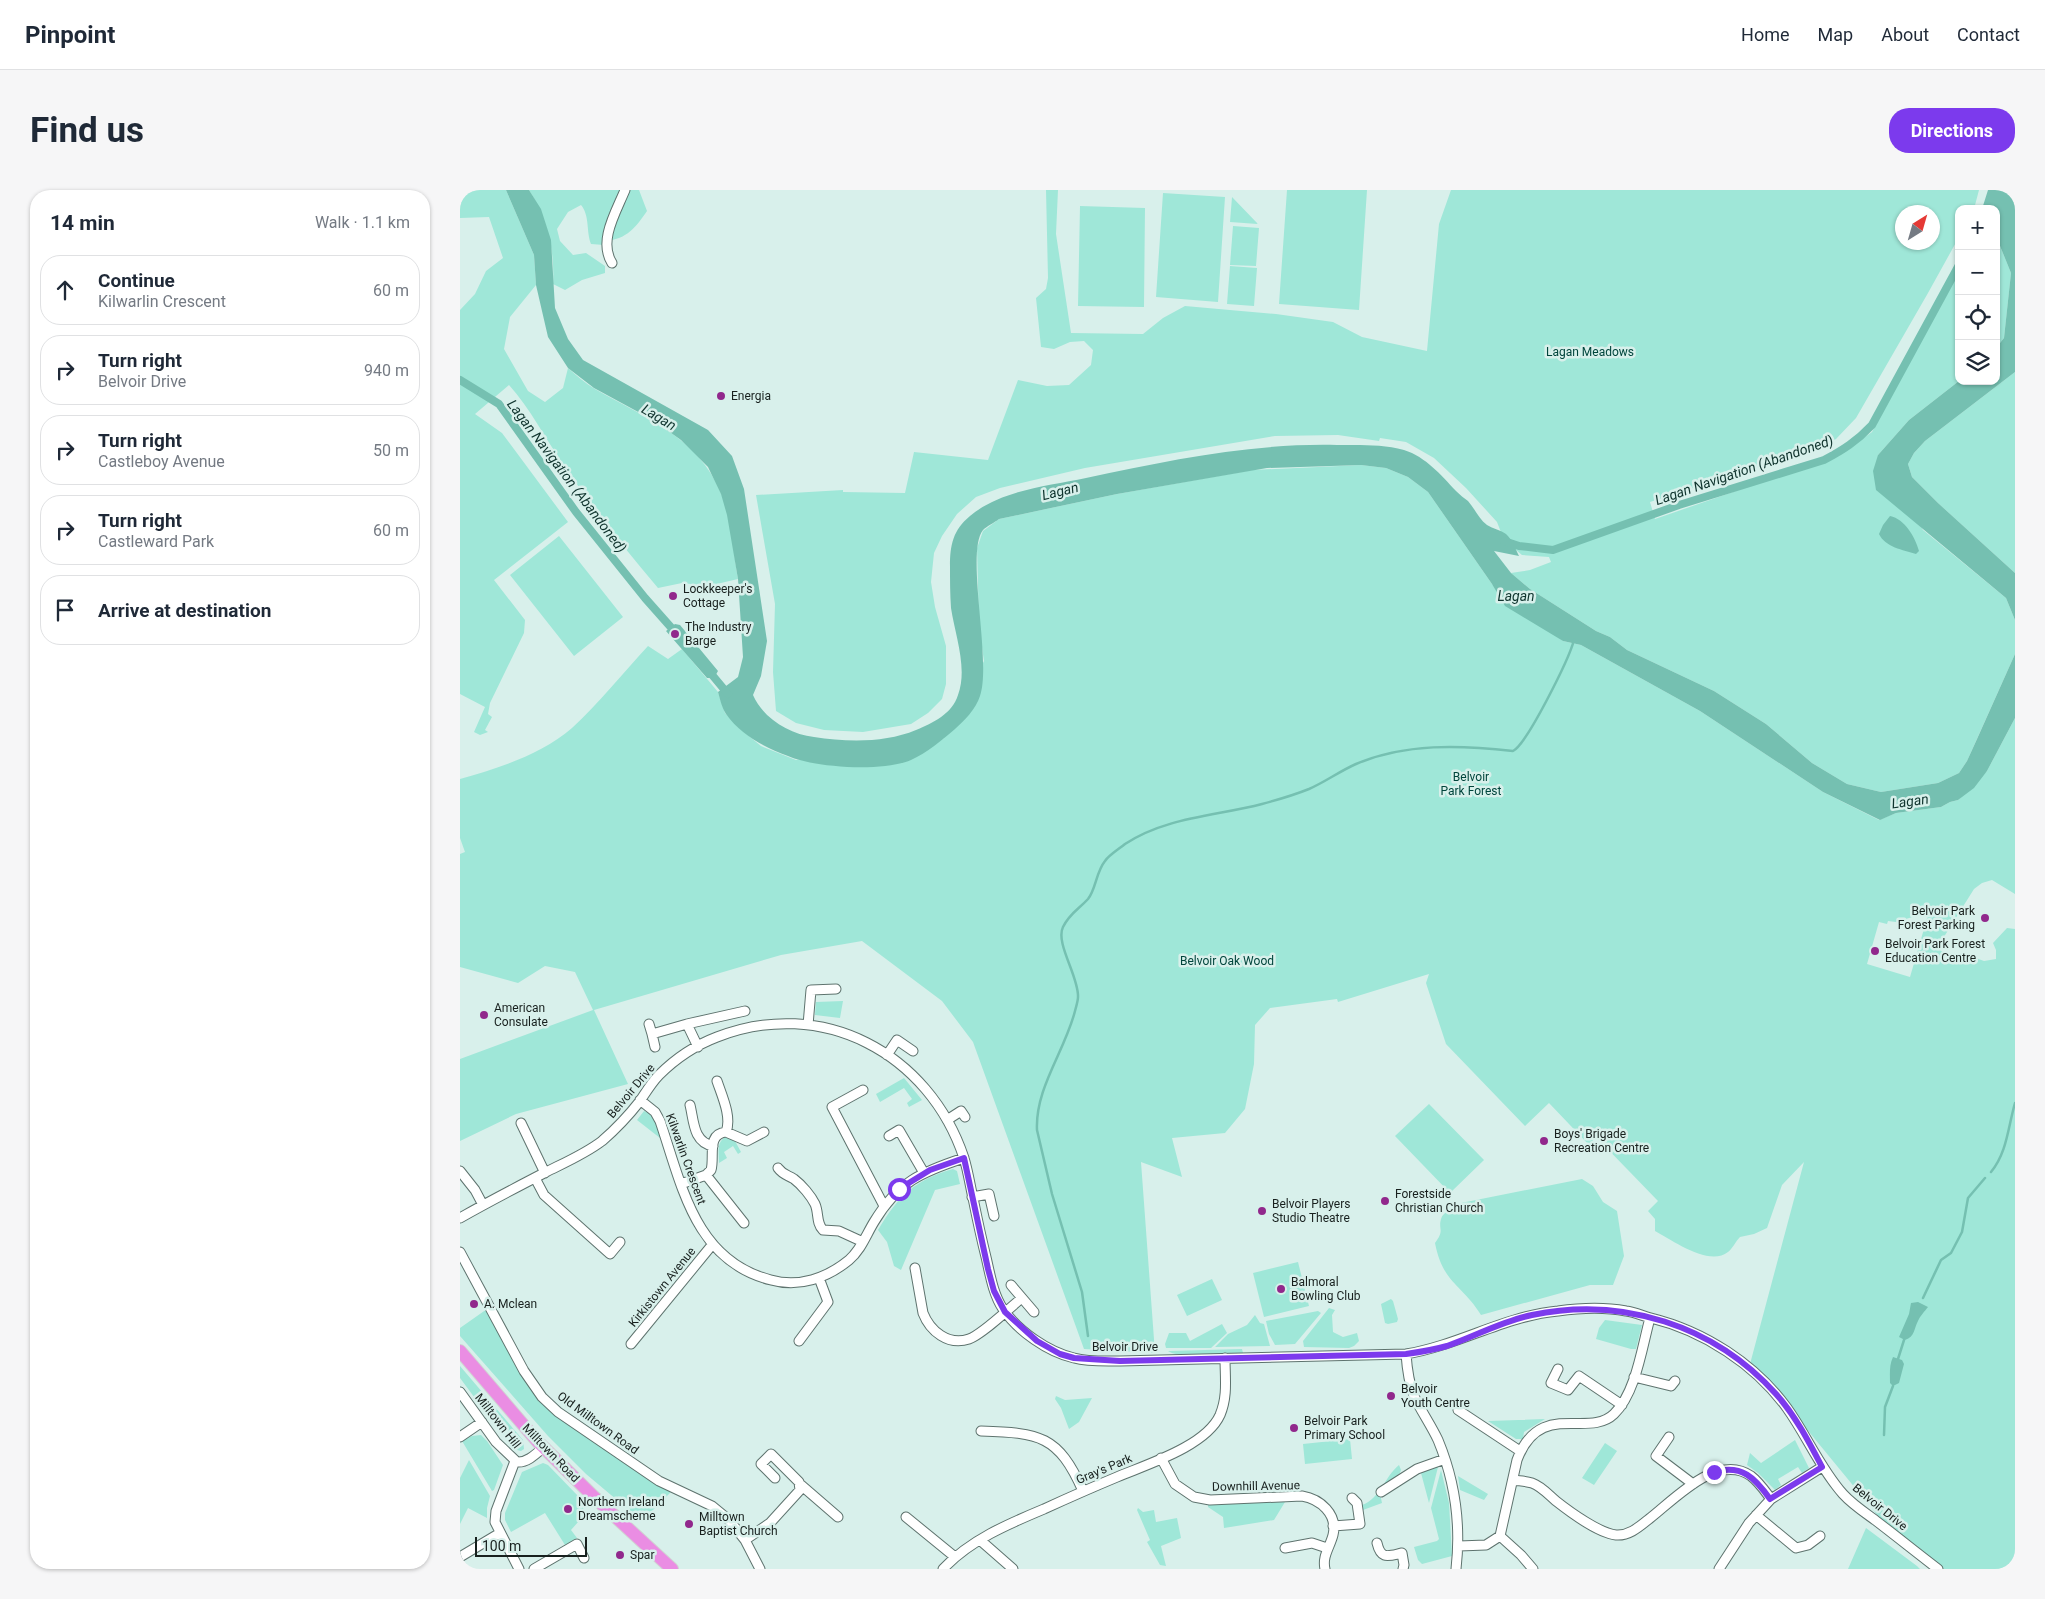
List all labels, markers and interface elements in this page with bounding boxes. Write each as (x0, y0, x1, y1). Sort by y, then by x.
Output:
text: Pinpoint (25, 21, 115, 49)
text: Home (1741, 24, 1790, 45)
text: Map (1818, 24, 1853, 45)
text: About (1881, 24, 1929, 45)
text: Contact (1957, 24, 2020, 45)
button: Directions (1889, 108, 2015, 153)
text: Find us (30, 110, 144, 151)
north arrow (1895, 205, 1940, 250)
map controls (1955, 205, 2000, 385)
button: + (1955, 205, 2000, 250)
text: 14 min (50, 211, 115, 235)
text: Walk · 1.1 km (315, 213, 410, 232)
button: − (1955, 250, 2000, 295)
text: Continue (98, 269, 175, 292)
icon: ahead (51, 276, 79, 304)
text: 60 m (373, 281, 409, 300)
text: Kilwarlin Crescent (98, 292, 226, 311)
button: locate (1955, 295, 2000, 340)
button: layers (1955, 340, 2000, 385)
park label: Lagan Meadows (1546, 345, 1634, 359)
text: Turn right (98, 349, 182, 372)
icon: right (51, 356, 79, 384)
text: 940 m (364, 361, 409, 380)
text: Belvoir Drive (98, 372, 186, 391)
place label: Energia (731, 389, 771, 403)
marker: Energia (715, 390, 727, 402)
water label: Lagan Navigation (Abandoned) (503, 396, 630, 556)
water label: Lagan (639, 401, 679, 433)
text: Turn right (98, 429, 182, 452)
water label: Lagan Navigation (Abandoned) (1653, 432, 1836, 509)
icon: right (51, 436, 79, 464)
text: 50 m (373, 441, 409, 460)
text: Castleboy Avenue (98, 452, 225, 471)
water label: Lagan (1040, 479, 1080, 503)
text: Turn right (98, 509, 182, 532)
icon: right (51, 516, 79, 544)
text: 60 m (373, 521, 409, 540)
text: Castleward Park (98, 532, 214, 551)
place label: Lockkeeper's Cottage (683, 582, 752, 610)
water label: Lagan (1497, 588, 1535, 604)
marker: Lockkeeper's Cottage (667, 590, 679, 602)
icon: arrive (51, 596, 79, 624)
text: Arrive at destination (98, 599, 271, 622)
place label: The Industry Barge (685, 620, 752, 648)
marker: The Industry Barge (669, 628, 681, 640)
park label: Belvoir Park Forest (1441, 770, 1502, 798)
water label: Lagan (1890, 790, 1930, 812)
place label: Belvoir Park Forest Parking (1898, 904, 1976, 932)
marker: Belvoir Park Forest Parking (1979, 912, 1991, 924)
place label: Belvoir Park Forest Education Centre (1885, 937, 1985, 965)
marker: Belvoir Park Forest Education Centre (1869, 945, 1881, 957)
park label: Belvoir Oak Wood (1180, 954, 1274, 968)
place label: American Consulate (494, 1001, 548, 1029)
marker: American Consulate (478, 1009, 490, 1021)
street label: Belvoir Drive (604, 1061, 658, 1121)
street label: Kilwarlin Crescent (663, 1112, 709, 1207)
place label: Boys' Brigade Recreation Centre (1554, 1127, 1649, 1155)
marker: Boys' Brigade Recreation Centre (1538, 1135, 1550, 1147)
route start (888, 1178, 911, 1201)
place label: Forestside Christian Church (1395, 1187, 1483, 1215)
marker: Forestside Christian Church (1379, 1195, 1391, 1207)
place label: Belvoir Players Studio Theatre (1272, 1197, 1350, 1225)
marker: Belvoir Players Studio Theatre (1256, 1205, 1268, 1217)
street label: Kirkistown Avenue (626, 1244, 698, 1330)
place label: Balmoral Bowling Club (1291, 1275, 1361, 1303)
marker: Balmoral Bowling Club (1275, 1283, 1287, 1295)
place label: A. Mclean (484, 1297, 537, 1311)
marker: A. Mclean (468, 1298, 480, 1310)
street label: Belvoir Drive (1092, 1340, 1158, 1354)
place label: Belvoir Youth Centre (1401, 1382, 1470, 1410)
street label: Old Milltown Road (555, 1389, 641, 1457)
marker: Belvoir Youth Centre (1385, 1390, 1397, 1402)
street label: Milltown Hill (472, 1391, 524, 1451)
place label: Belvoir Park Primary School (1304, 1414, 1385, 1442)
street label: Milltown Road (520, 1421, 582, 1485)
marker: Belvoir Park Primary School (1288, 1422, 1300, 1434)
street label: Gray's Park (1074, 1451, 1135, 1487)
route end (1703, 1461, 1726, 1484)
street label: Downhill Avenue (1212, 1478, 1300, 1494)
street label: Belvoir Drive (1850, 1481, 1910, 1533)
place label: Northern Ireland Dreamscheme (578, 1495, 665, 1523)
marker: Northern Ireland Dreamscheme (562, 1503, 574, 1515)
place label: Milltown Baptist Church (699, 1510, 778, 1538)
marker: Milltown Baptist Church (683, 1518, 695, 1530)
scale bar (475, 1534, 588, 1557)
text: 100 m (482, 1538, 521, 1554)
place label: Spar (630, 1548, 654, 1562)
marker: Spar (614, 1549, 626, 1561)

